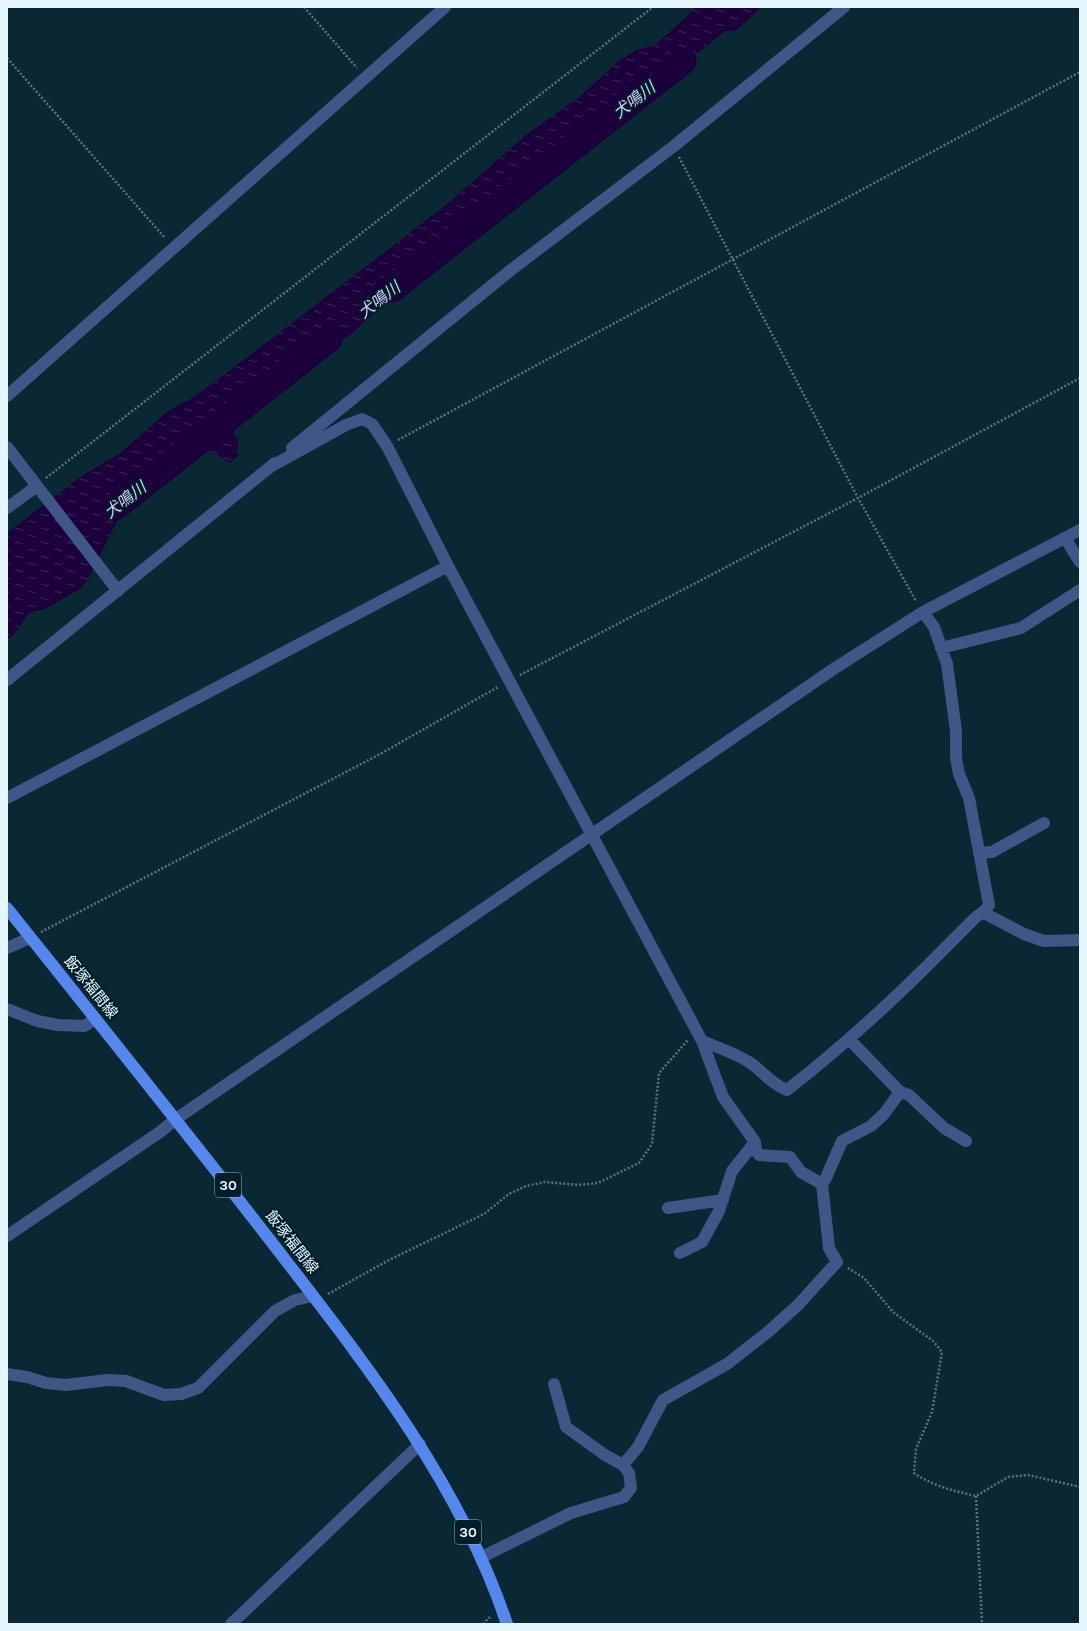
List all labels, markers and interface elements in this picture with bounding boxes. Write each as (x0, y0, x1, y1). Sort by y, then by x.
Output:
water label: 犬鳴川 (609, 77, 660, 122)
water label: 犬鳴川 (354, 277, 405, 322)
water label: 犬鳴川 (100, 477, 151, 522)
street label: 飯塚福間線 (60, 952, 122, 1022)
road number: 30 (215, 1173, 241, 1197)
street label: 飯塚福間線 (262, 1207, 322, 1277)
road number: 30 (455, 1520, 481, 1544)

